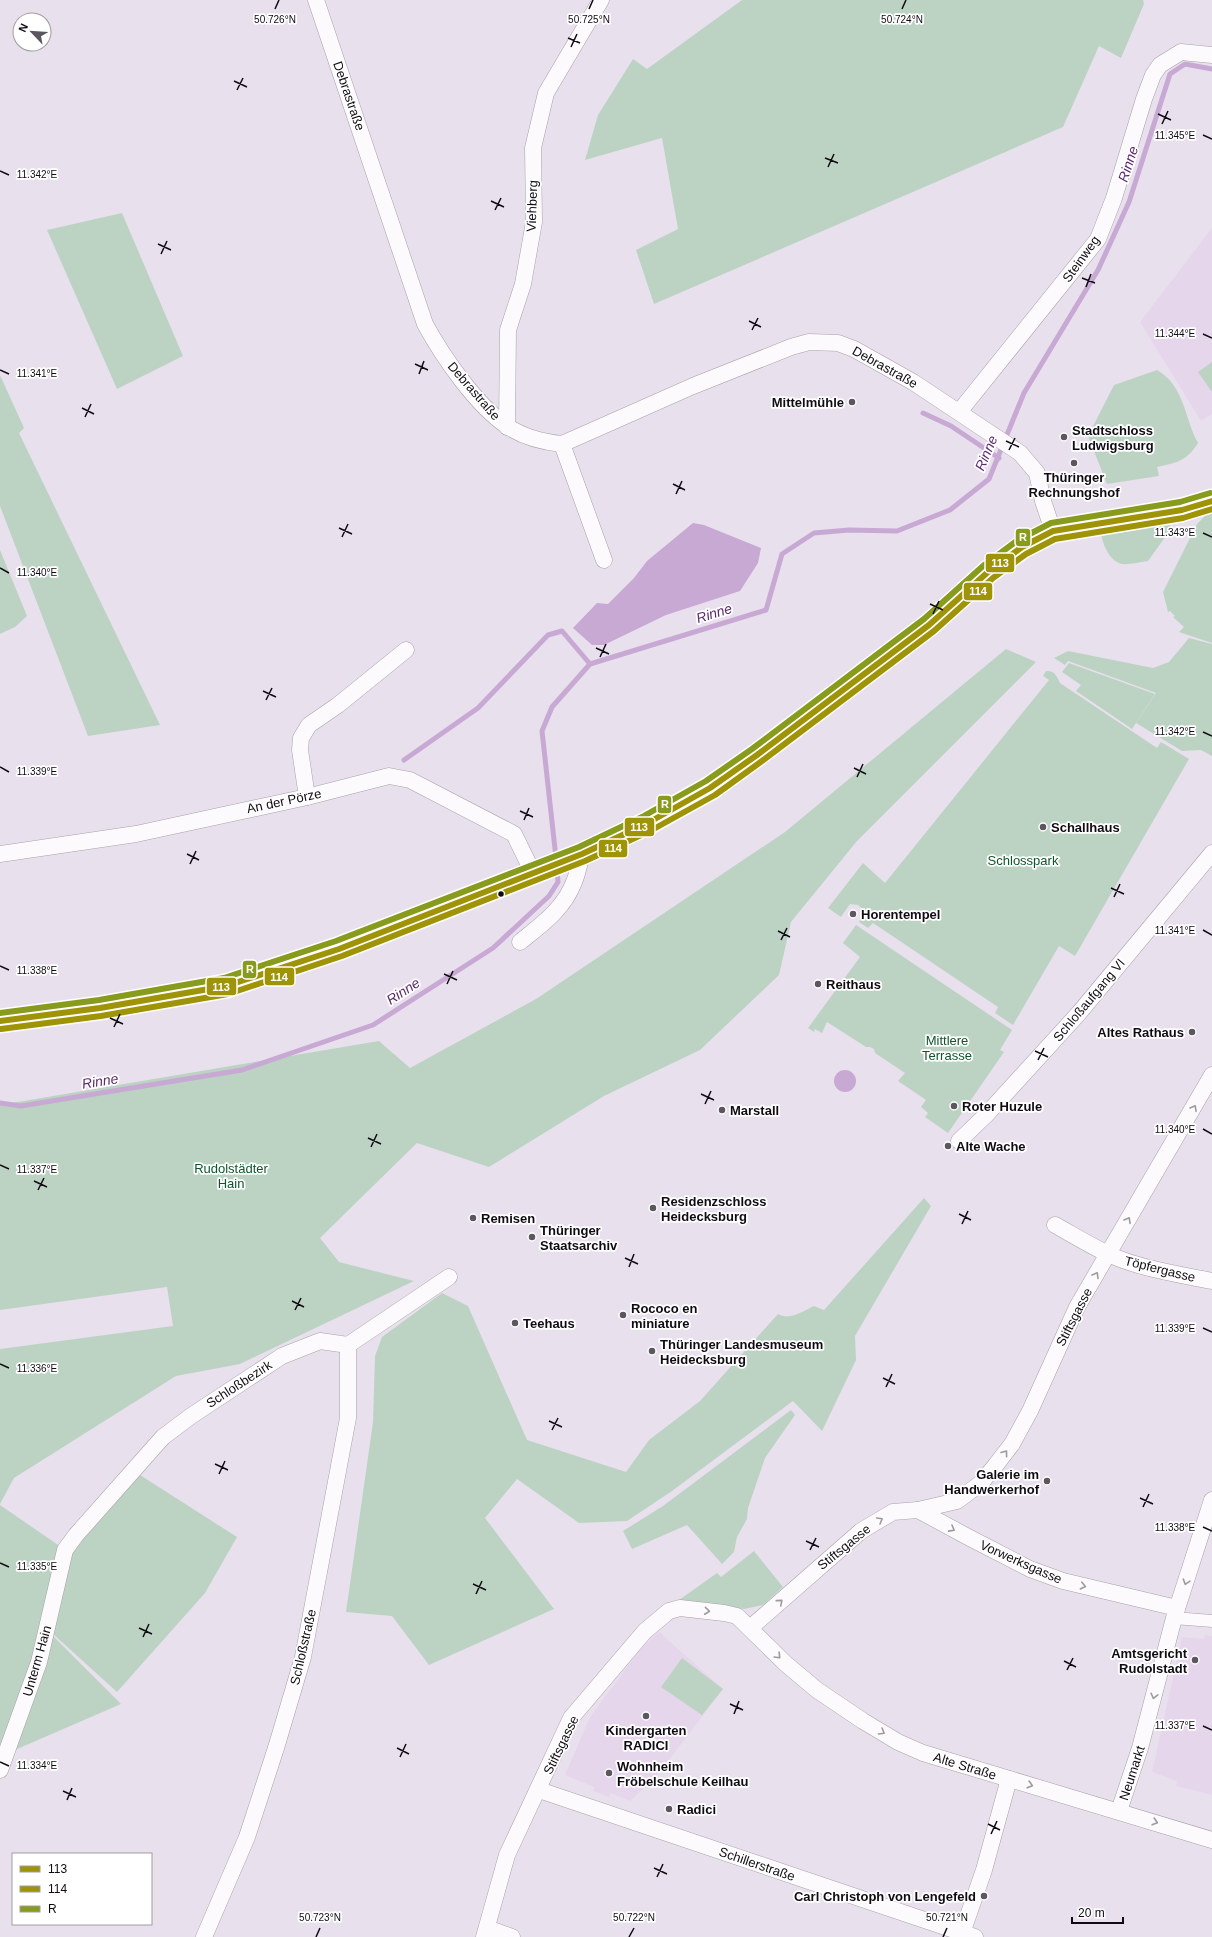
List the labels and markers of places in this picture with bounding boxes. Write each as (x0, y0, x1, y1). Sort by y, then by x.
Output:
place label: Mittelmühle (772, 395, 844, 410)
marker: Mittelmühle (847, 397, 857, 407)
place label: Stadtschloss Ludwigsburg (1072, 423, 1154, 453)
marker: Stadtschloss Ludwigsburg (1059, 432, 1069, 442)
marker: Thüringer Rechnungshof (1069, 458, 1079, 468)
place label: Thüringer Rechnungshof (1029, 470, 1120, 500)
place label: Schallhaus (1051, 820, 1120, 835)
marker: Schallhaus (1038, 822, 1048, 832)
unlabelled marker (496, 889, 506, 899)
place label: Horentempel (861, 907, 940, 922)
marker: Horentempel (848, 909, 858, 919)
place label: Reithaus (826, 977, 881, 992)
marker: Reithaus (813, 979, 823, 989)
place label: Altes Rathaus (1097, 1025, 1184, 1040)
marker: Altes Rathaus (1187, 1027, 1197, 1037)
place label: Roter Huzule (962, 1099, 1042, 1114)
marker: Roter Huzule (949, 1101, 959, 1111)
place label: Marstall (730, 1103, 779, 1118)
marker: Marstall (717, 1105, 727, 1115)
place label: Alte Wache (956, 1139, 1026, 1154)
marker: Alte Wache (943, 1141, 953, 1151)
place label: Residenzschloss Heidecksburg (661, 1194, 767, 1224)
marker: Residenzschloss Heidecksburg (648, 1203, 658, 1213)
place label: Remisen (481, 1211, 535, 1226)
marker: Remisen (468, 1213, 478, 1223)
place label: Thüringer Staatsarchiv (540, 1223, 618, 1253)
marker: Thüringer Staatsarchiv (527, 1232, 537, 1242)
place label: Rococo en miniature (631, 1301, 698, 1331)
marker: Rococo en miniature (618, 1310, 628, 1320)
place label: Teehaus (523, 1316, 575, 1331)
marker: Teehaus (510, 1318, 520, 1328)
place label: Thüringer Landesmuseum Heidecksburg (660, 1337, 823, 1367)
marker: Thüringer Landesmuseum Heidecksburg (647, 1346, 657, 1356)
place label: Galerie im Handwerkerhof (944, 1467, 1040, 1497)
marker: Galerie im Handwerkerhof (1042, 1476, 1052, 1486)
place label: Amtsgericht Rudolstadt (1111, 1646, 1188, 1676)
marker: Amtsgericht Rudolstadt (1190, 1655, 1200, 1665)
marker: Kindergarten RADICI (641, 1711, 651, 1721)
place label: Kindergarten RADICI (606, 1723, 687, 1753)
place label: Wohnheim Fröbelschule Keilhau (617, 1759, 749, 1789)
marker: Wohnheim Fröbelschule Keilhau (604, 1768, 614, 1778)
place label: Radici (677, 1802, 716, 1817)
marker: Radici (664, 1804, 674, 1814)
place label: Carl Christoph von Lengefeld (794, 1889, 976, 1904)
marker: Carl Christoph von Lengefeld (979, 1891, 989, 1901)

